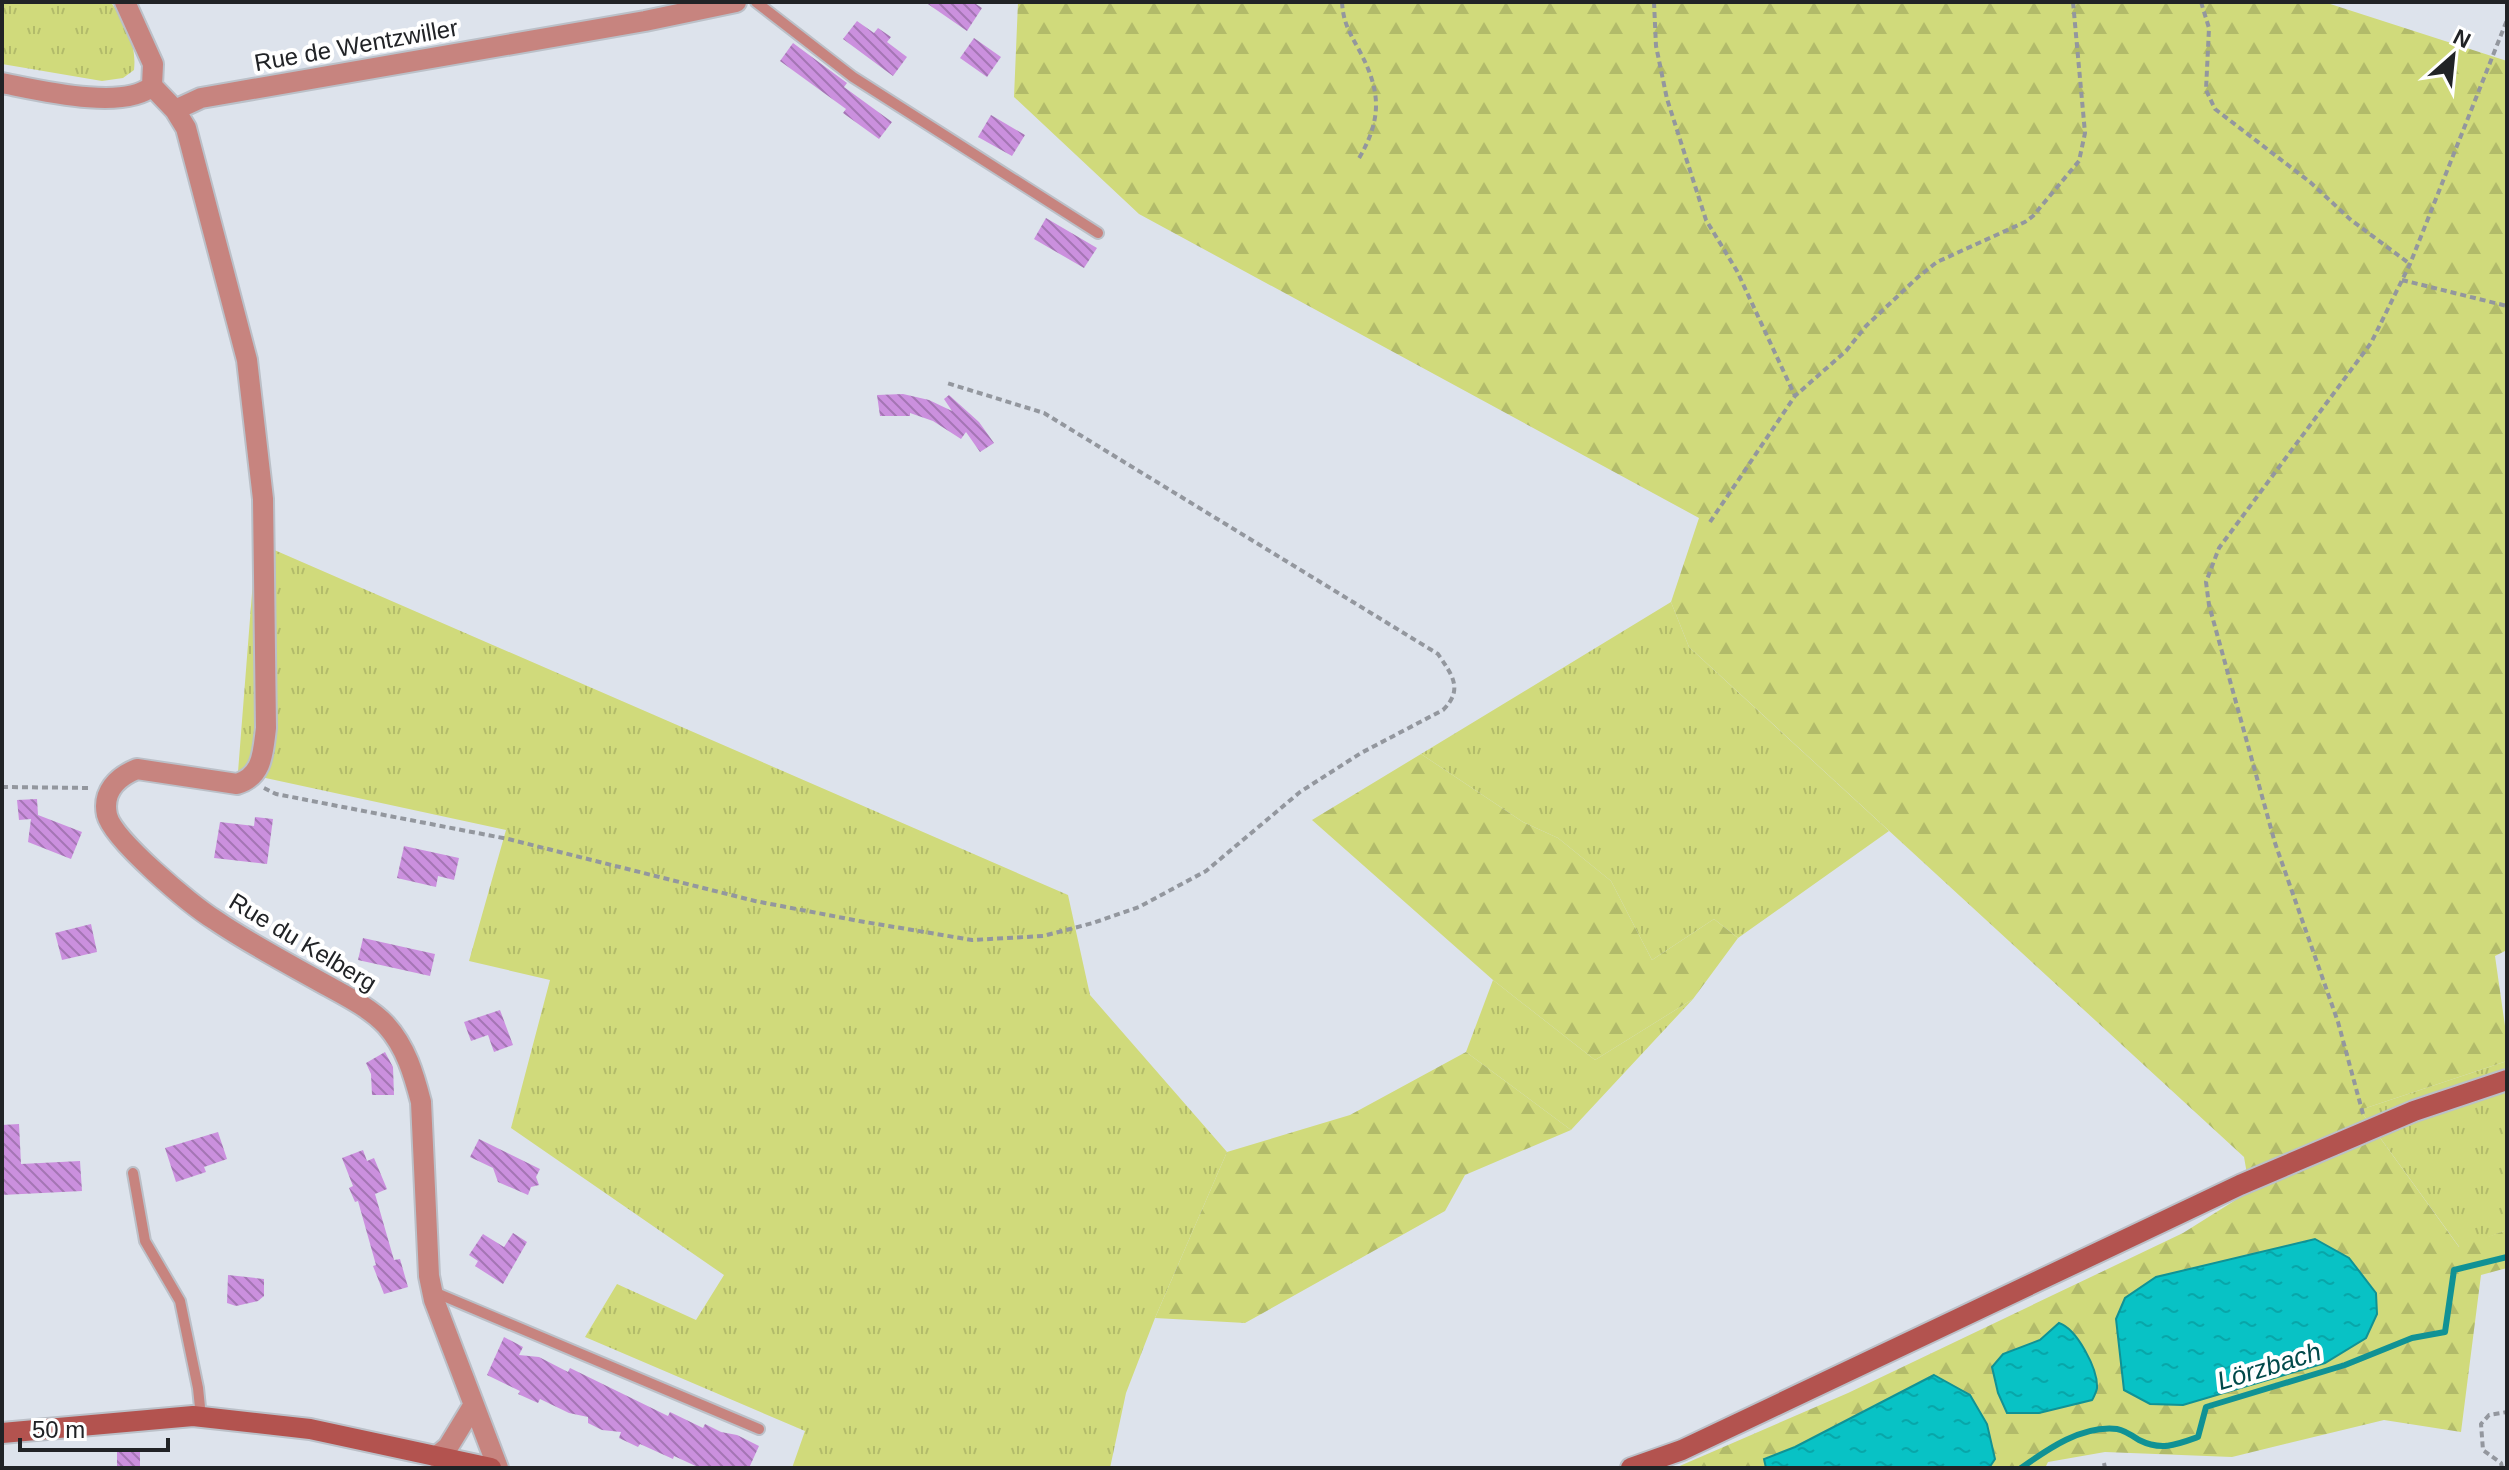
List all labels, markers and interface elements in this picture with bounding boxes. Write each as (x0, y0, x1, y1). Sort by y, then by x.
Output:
street label: Rue de Wentzwiller (252, 14, 460, 76)
north arrow (2413, 16, 2493, 96)
text: N (2449, 24, 2475, 53)
street label: Rue du Kelberg (225, 887, 381, 997)
water label: Lörzbach (2213, 1336, 2325, 1396)
scale bar (20, 1402, 168, 1452)
text: 50 m (32, 1416, 85, 1443)

